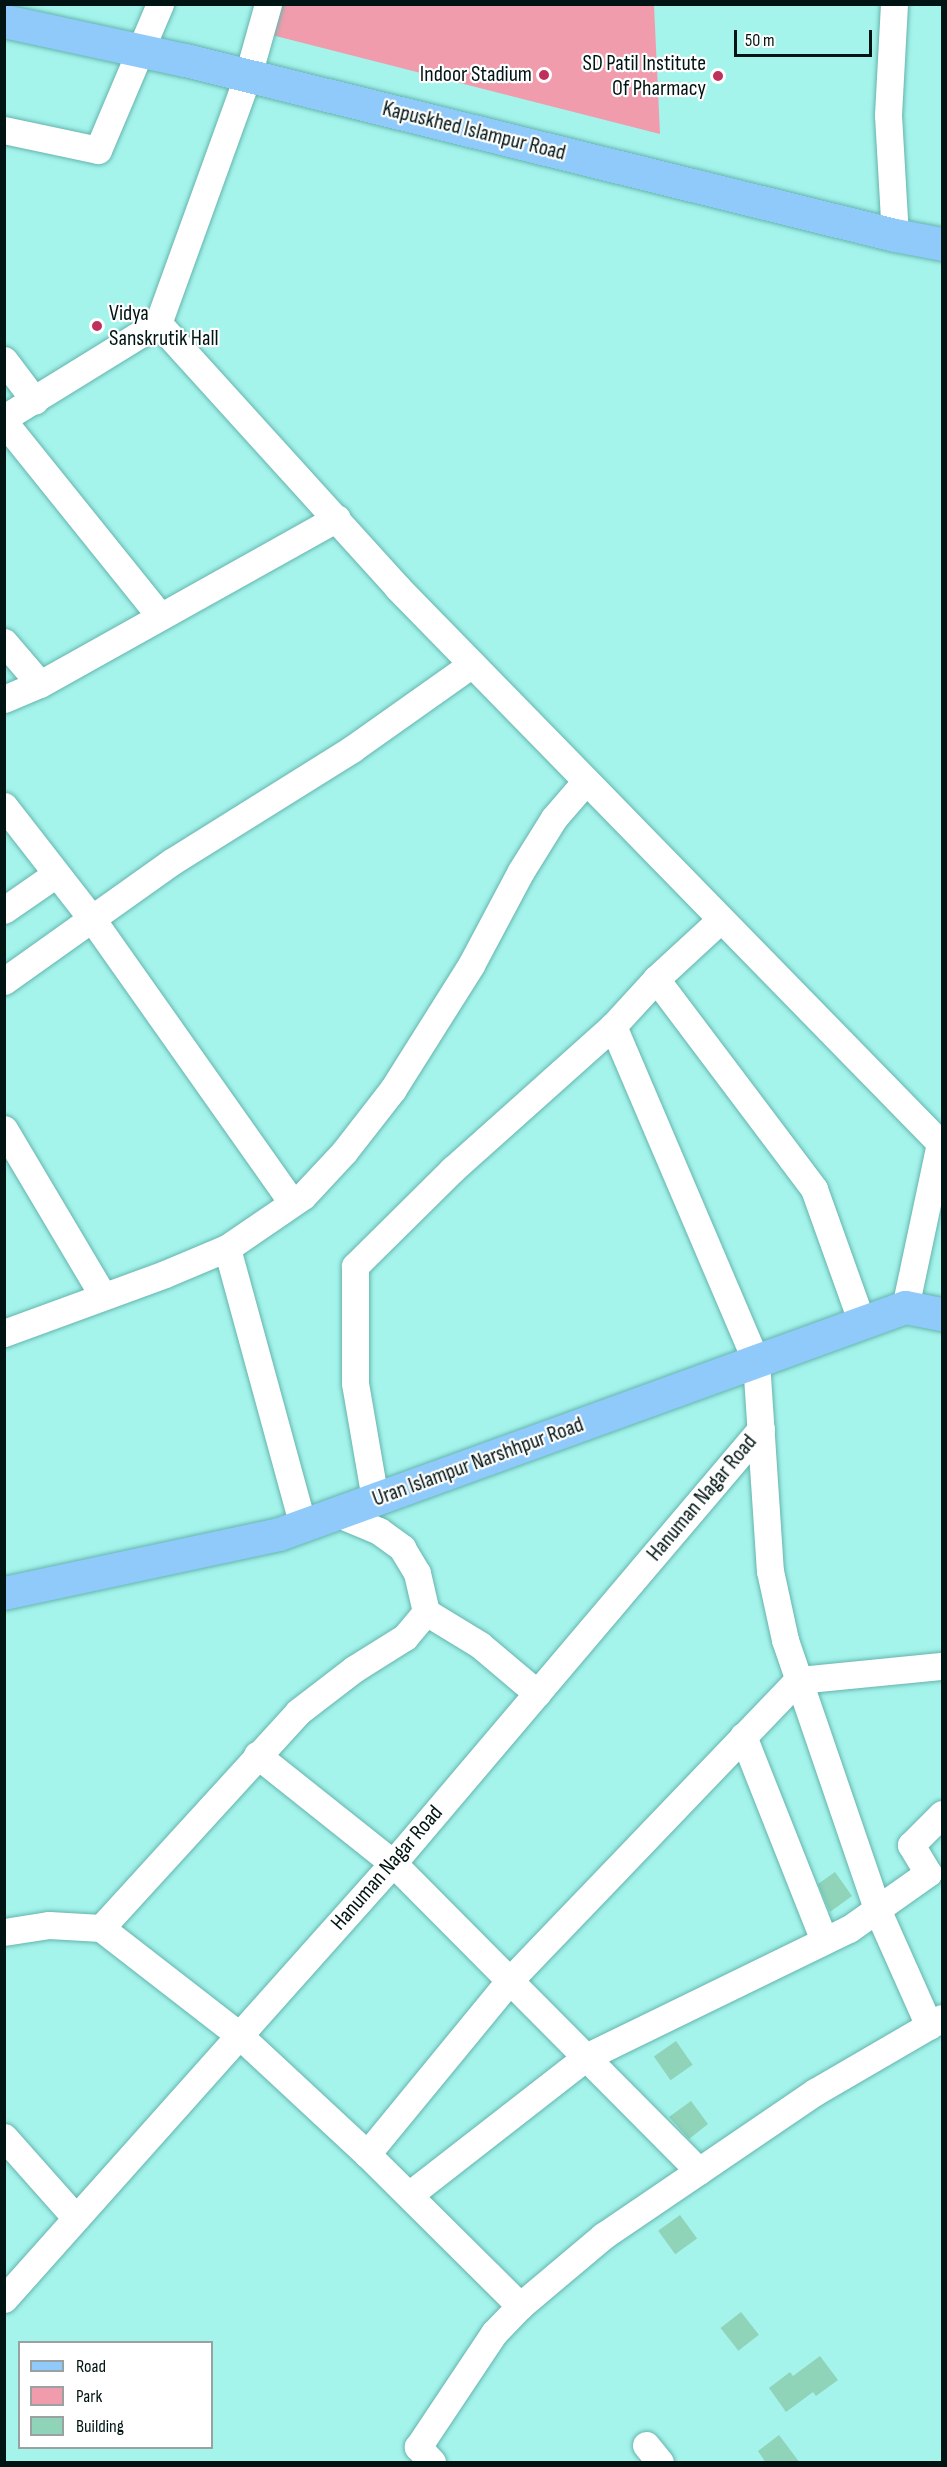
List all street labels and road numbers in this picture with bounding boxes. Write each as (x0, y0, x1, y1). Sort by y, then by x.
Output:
street label: Kapuskhed Islampur Road (380, 95, 568, 167)
street label: Uran Islampur Narshhpur Road (369, 1412, 587, 1512)
street label: Hanuman Nagar Road (641, 1429, 763, 1567)
street label: Hanuman Nagar Road (326, 1800, 448, 1936)

